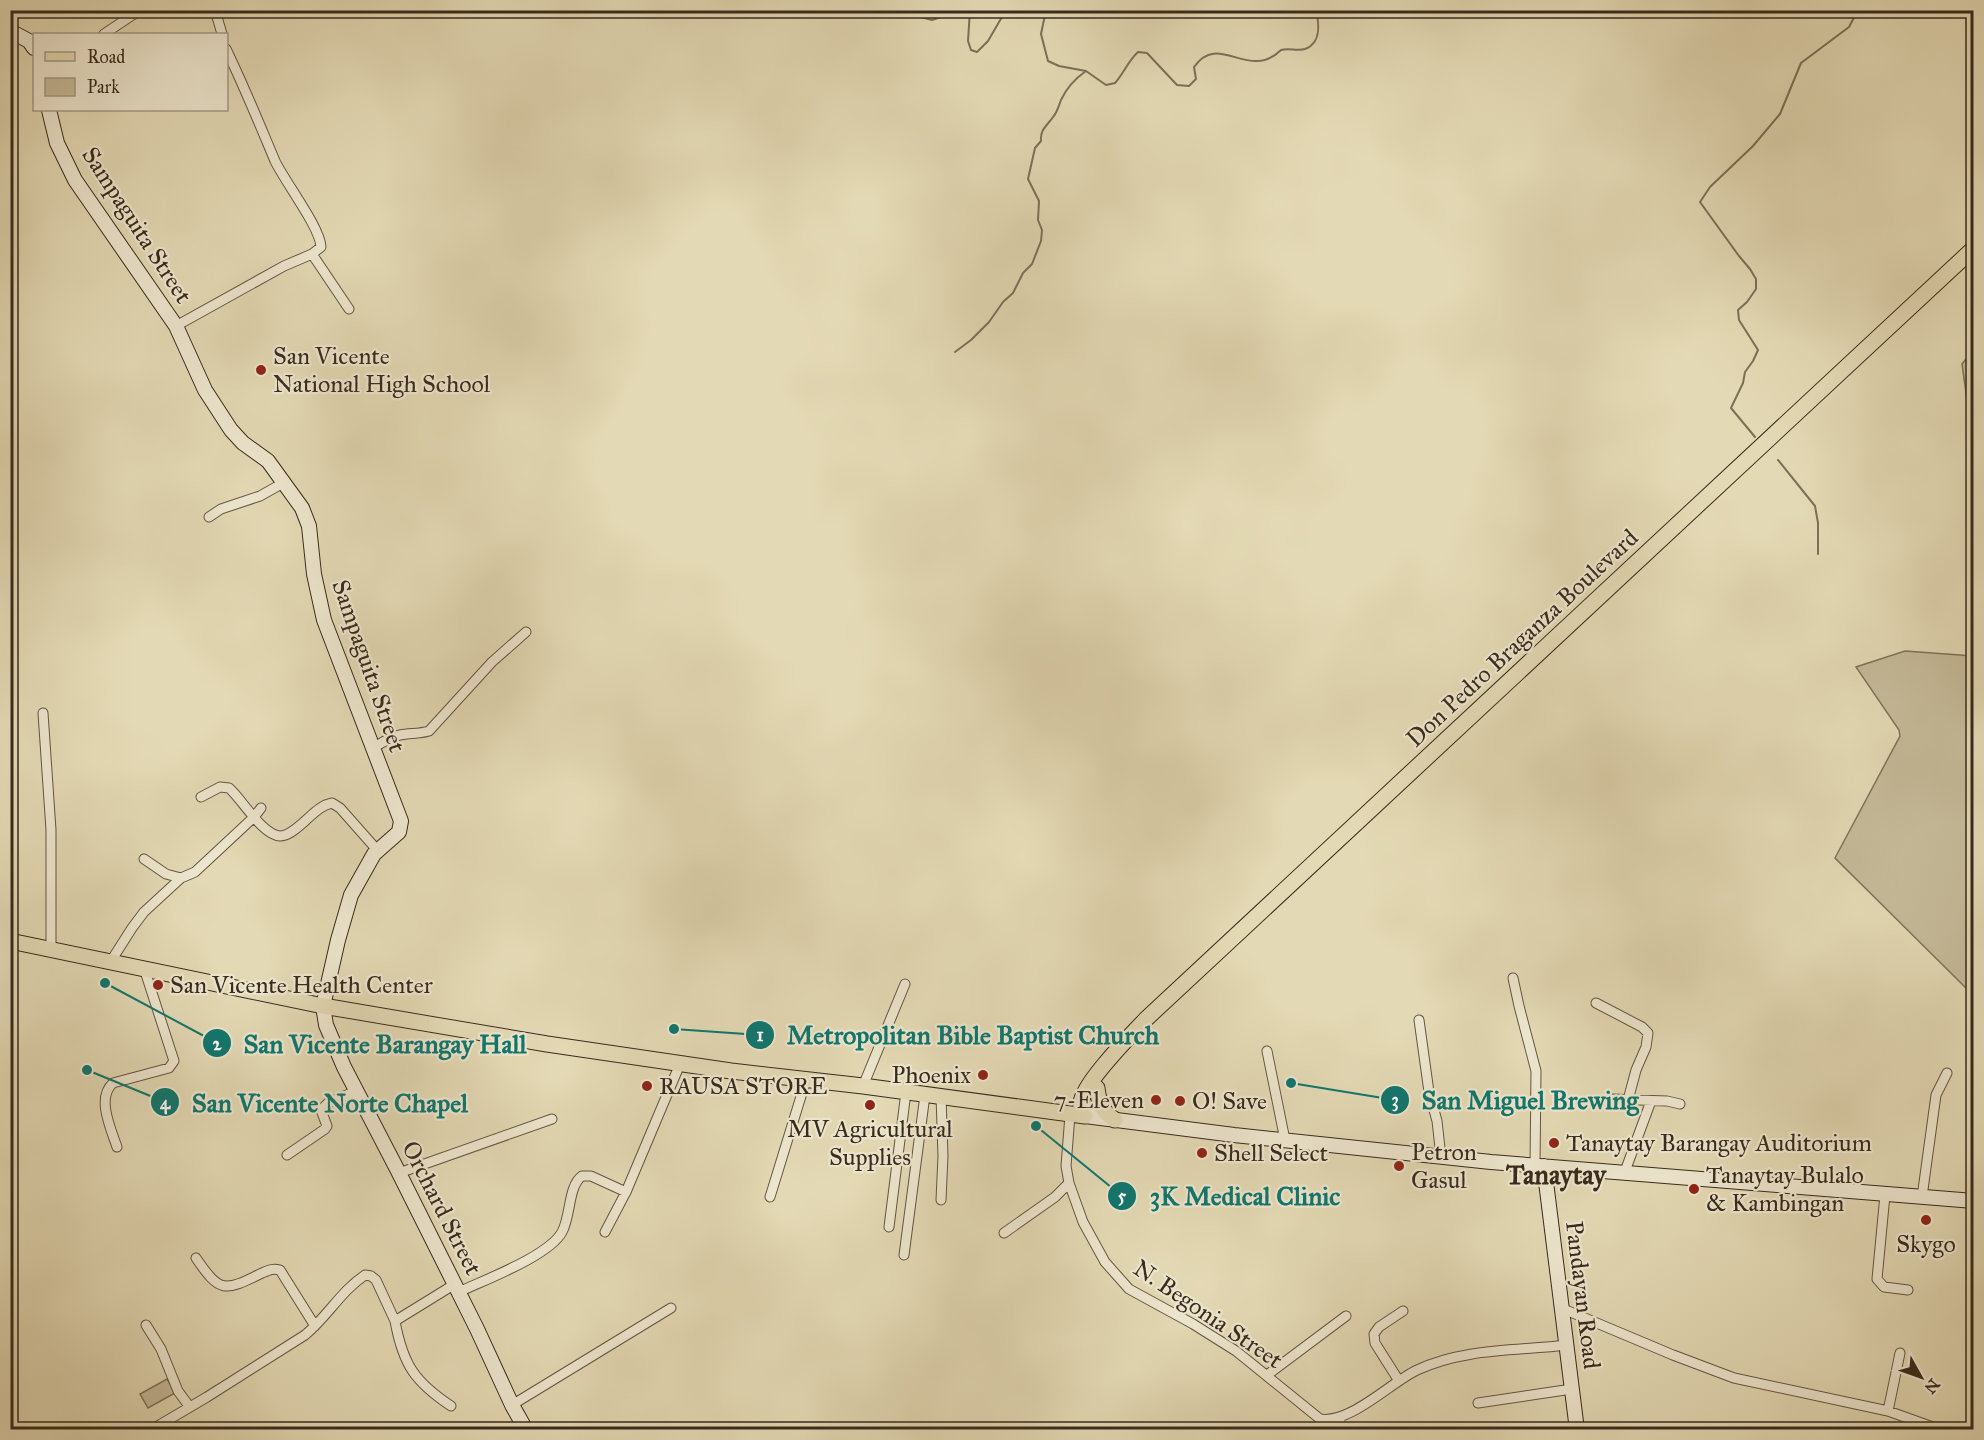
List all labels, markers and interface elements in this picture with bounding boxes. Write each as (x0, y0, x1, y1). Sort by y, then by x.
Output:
legend (33, 33, 228, 111)
text: Road (87, 46, 125, 68)
text: Park (87, 76, 120, 98)
street label: Sampaguita Street (75, 141, 199, 309)
place label: San Vicente National High School (273, 341, 491, 399)
marker: San Vicente National High School (254, 363, 268, 377)
street label: Don Pedro Braganza Boulevard (1400, 523, 1644, 753)
street label: Sampaguita Street (325, 576, 413, 757)
place label: San Vicente Health Center (170, 970, 433, 1000)
marker: San Vicente Health Center (151, 978, 165, 992)
callout: Metropolitan Bible Baptist Church (745, 1013, 1171, 1057)
text: Metropolitan Bible Baptist Church (787, 1019, 1160, 1051)
callout: San Vicente Barangay Hall (202, 1021, 539, 1065)
text: 1 (756, 1024, 764, 1046)
text: San Vicente Barangay Hall (243, 1028, 528, 1061)
text: 2 (213, 1033, 223, 1055)
place label: Phoenix (891, 1060, 971, 1090)
marker: Phoenix (976, 1068, 990, 1082)
place label: RAUSA STORE (659, 1071, 827, 1101)
callout: San Miguel Brewing (1380, 1078, 1651, 1122)
marker: RAUSA STORE (640, 1079, 654, 1093)
callout: San Vicente Norte Chapel (150, 1080, 480, 1124)
text: San Miguel Brewing (1421, 1084, 1639, 1117)
place label: 7-Eleven (1054, 1085, 1144, 1115)
place label: O! Save (1192, 1086, 1267, 1116)
text: San Vicente Norte Chapel (192, 1087, 469, 1119)
text: 3 (1391, 1089, 1399, 1112)
text: 4 (160, 1092, 171, 1115)
marker: 7-Eleven (1149, 1093, 1163, 1107)
marker: O! Save (1173, 1094, 1187, 1108)
marker: MV Agricultural Supplies (863, 1098, 877, 1112)
place label: MV Agricultural Supplies (787, 1114, 953, 1172)
place label: Tanaytay Barangay Auditorium (1566, 1128, 1872, 1158)
street label: Orchard Street (395, 1136, 489, 1281)
marker: Tanaytay Barangay Auditorium (1547, 1136, 1561, 1150)
place label: Petron Gasul (1411, 1137, 1477, 1195)
place label: Shell Select (1214, 1138, 1329, 1168)
marker: Shell Select (1195, 1146, 1209, 1160)
district label: Tanaytay (1505, 1158, 1607, 1192)
marker: Petron Gasul (1392, 1159, 1406, 1173)
place label: Tanaytay Bulalo & Kambingan (1706, 1160, 1864, 1218)
callout: 3K Medical Clinic (1107, 1174, 1352, 1218)
text: 3K Medical Clinic (1150, 1180, 1340, 1212)
marker: Tanaytay Bulalo & Kambingan (1687, 1182, 1701, 1196)
text: 5 (1118, 1185, 1127, 1207)
marker: Skygo (1919, 1213, 1933, 1227)
street label: Pandayan Road (1559, 1219, 1607, 1371)
place label: Skygo (1896, 1229, 1956, 1259)
street label: N. Begonia Street (1128, 1253, 1289, 1375)
north arrow (1891, 1347, 1951, 1407)
text: N (1920, 1375, 1944, 1398)

